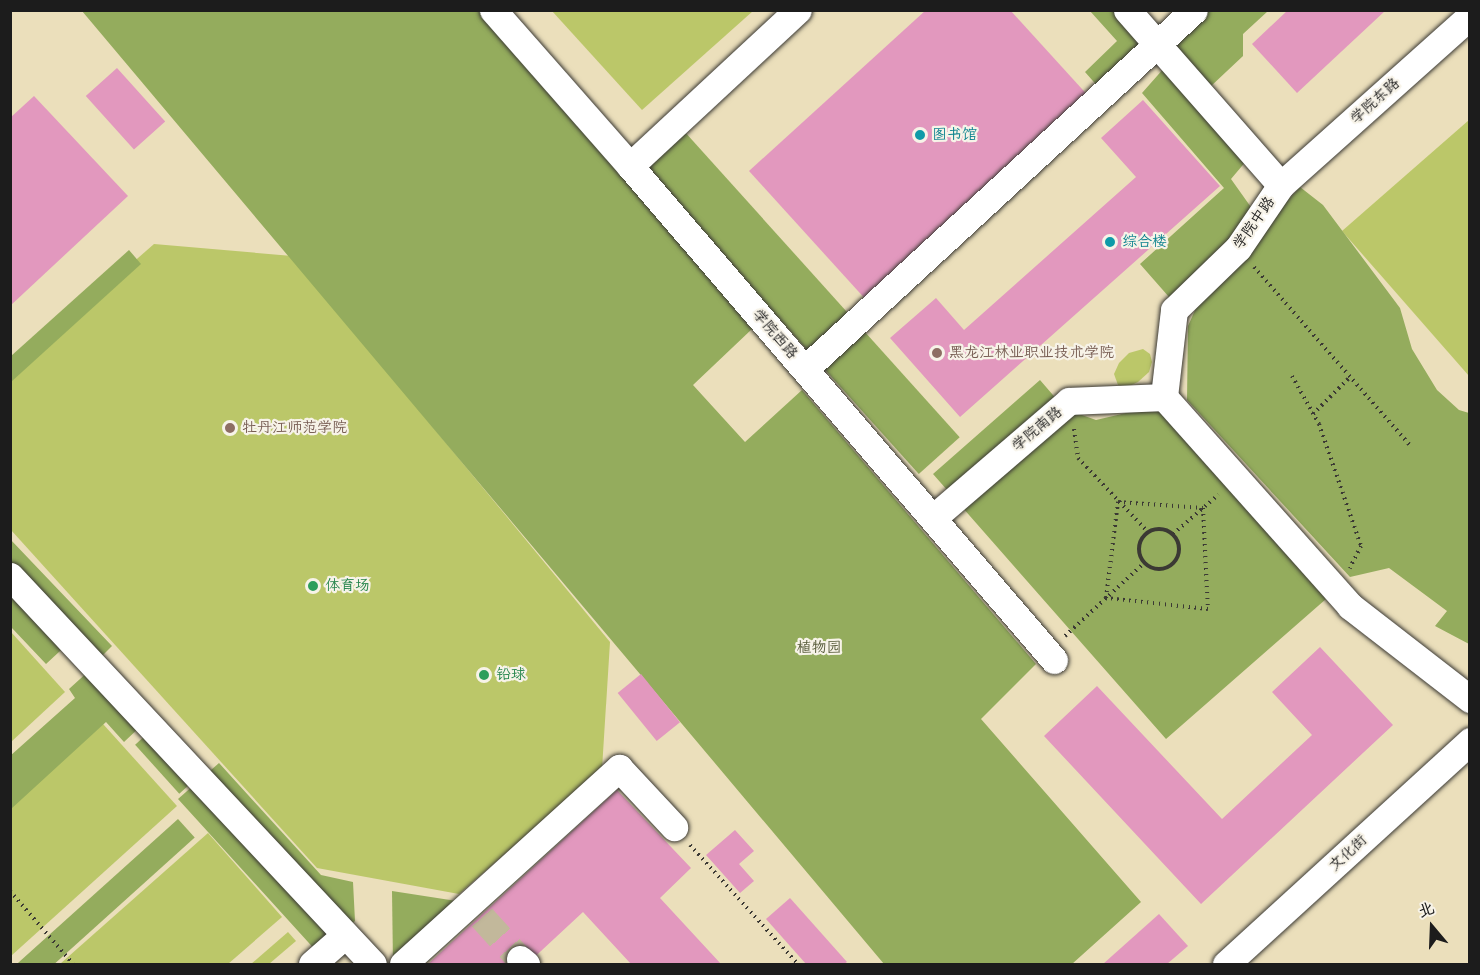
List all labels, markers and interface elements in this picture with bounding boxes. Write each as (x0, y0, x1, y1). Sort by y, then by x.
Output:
street label: 学院东路 (1347, 74, 1403, 128)
place label: 图书馆 (932, 126, 977, 144)
marker: 图书馆 (913, 128, 927, 142)
street label: 学院中路 (1229, 193, 1279, 253)
place label: 综合楼 (1122, 233, 1167, 251)
marker: 综合楼 (1103, 235, 1117, 249)
street label: 学院西路 (749, 305, 801, 363)
place label: 黑龙江林业职业技术学院 (949, 344, 1114, 362)
marker: 黑龙江林业职业技术学院 (930, 346, 944, 360)
street label: 学院南路 (1008, 403, 1066, 455)
place label: 牡丹江师范学院 (242, 419, 347, 437)
marker: 牡丹江师范学院 (223, 421, 237, 435)
place label: 体育场 (325, 577, 370, 595)
marker: 体育场 (306, 579, 320, 593)
park label: 植物园 (797, 639, 841, 657)
place label: 铅球 (496, 666, 526, 684)
marker: 铅球 (477, 668, 491, 682)
street label: 文化街 (1325, 831, 1371, 875)
north arrow (1402, 897, 1462, 957)
text: 北 (1415, 897, 1437, 922)

